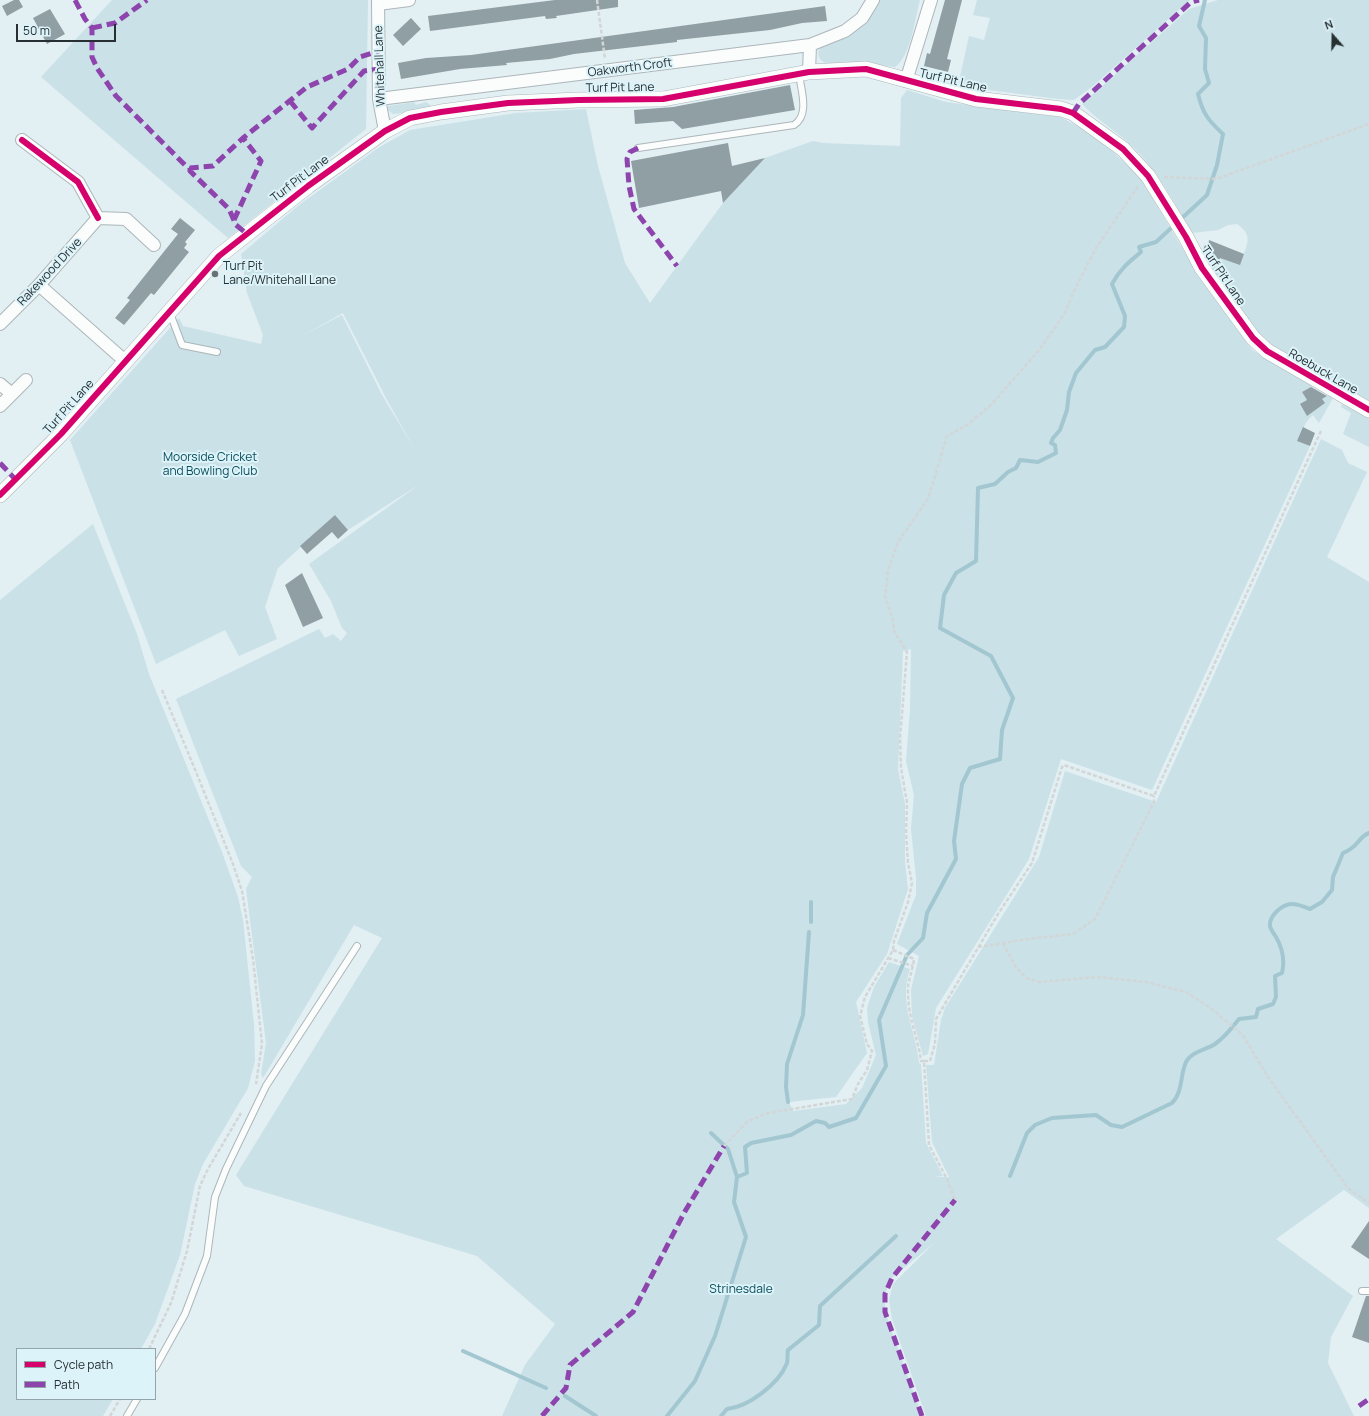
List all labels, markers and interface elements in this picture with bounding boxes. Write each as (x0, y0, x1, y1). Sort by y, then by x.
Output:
scale bar (18, 16, 118, 42)
north arrow (1313, 16, 1353, 56)
text: N (1322, 16, 1335, 33)
text: 50 m (23, 22, 50, 39)
street label: Whitehall Lane (371, 25, 389, 107)
street label: Oakworth Croft (587, 56, 673, 80)
street label: Turf Pit Lane (918, 66, 988, 96)
street label: Turf Pit Lane (585, 80, 655, 96)
street label: Turf Pit Lane (268, 153, 332, 205)
street label: Rakewood Drive (15, 235, 85, 309)
street label: Turf Pit Lane (1198, 243, 1248, 309)
place label: Turf Pit Lane/Whitehall Lane (223, 260, 336, 288)
marker: Turf Pit Lane/Whitehall Lane (210, 269, 220, 279)
street label: Roebuck Lane (1286, 346, 1360, 398)
street label: Turf Pit Lane (41, 377, 97, 437)
park label: Moorside Cricket and Bowling Club (163, 451, 257, 479)
park label: Strinesdale (709, 1283, 773, 1297)
legend (16, 1348, 156, 1400)
text: Cycle path (54, 1356, 113, 1373)
text: Path (54, 1376, 80, 1393)

